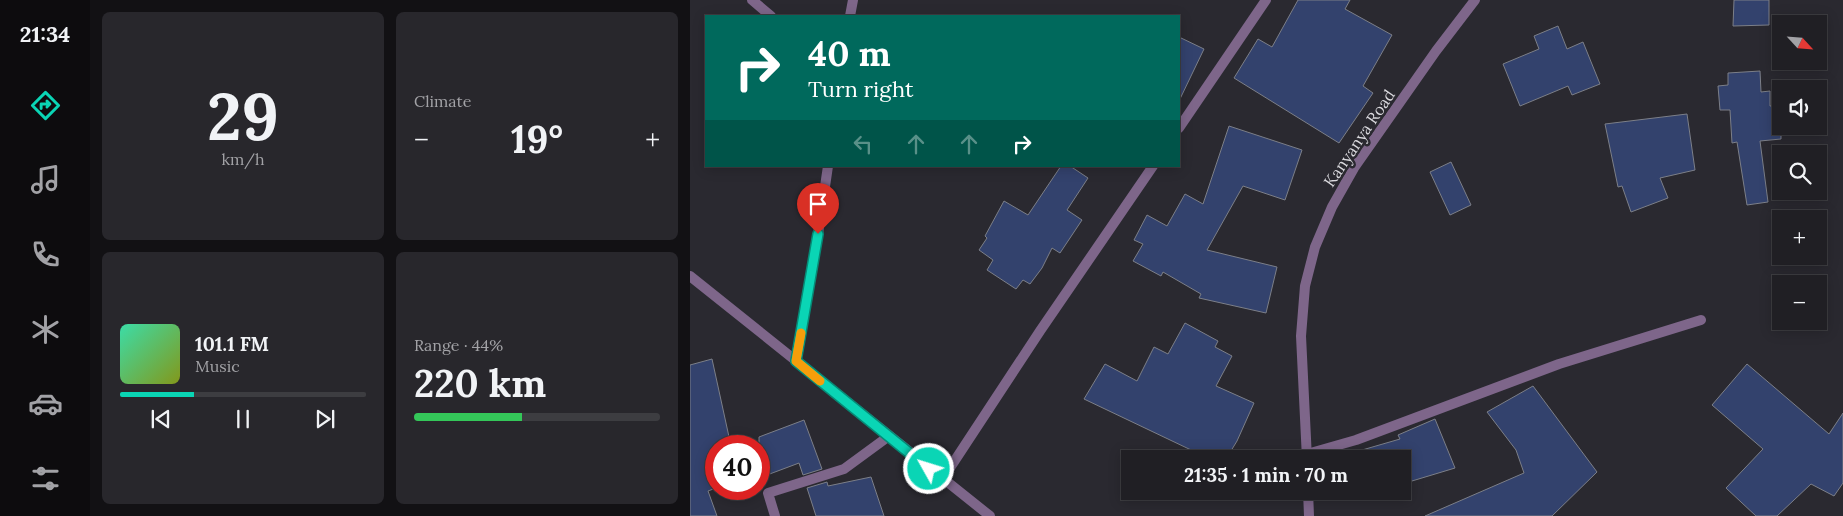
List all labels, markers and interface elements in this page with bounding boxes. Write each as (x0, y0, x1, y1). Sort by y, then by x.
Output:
north arrow (1772, 15, 1828, 70)
map controls (1772, 15, 1827, 330)
text: 21:34 (20, 20, 70, 48)
text: 40 m (808, 31, 891, 76)
icon: right (725, 35, 790, 100)
text: 29 (207, 75, 279, 158)
text: Turn right (808, 75, 913, 103)
button: sound (1772, 80, 1827, 135)
street label: Kanyanya Road (1319, 85, 1399, 190)
icon: directions (28, 88, 63, 123)
text: Climate (414, 91, 471, 111)
text: 19° (511, 115, 563, 163)
text: − (414, 122, 429, 158)
text: + (645, 122, 660, 158)
icon: left (849, 130, 877, 158)
icon: ahead (902, 130, 930, 158)
icon: ahead (955, 130, 983, 158)
icon: right (1008, 130, 1036, 158)
button: search (1772, 145, 1827, 200)
text: km/h (221, 149, 265, 169)
icon: music (28, 162, 63, 197)
pin (797, 183, 839, 234)
icon: arrive (804, 190, 832, 218)
button: + (1772, 210, 1827, 265)
icon: phone (28, 237, 63, 272)
button: − (1772, 275, 1827, 330)
icon: climate (28, 312, 63, 347)
text: 101.1 FM (195, 332, 269, 356)
text: Range · 44% (414, 335, 503, 355)
text: Music (195, 356, 240, 376)
text: 220 km (414, 359, 546, 407)
icon: car (28, 386, 63, 421)
icon: previous (147, 405, 175, 433)
icon: pause (229, 405, 257, 433)
icon: next (311, 405, 339, 433)
speed limit sign: 40 (705, 435, 770, 500)
position arrow (902, 442, 954, 494)
icon: filters (28, 461, 63, 496)
text: 21:35 · 1 min · 70 m (1184, 463, 1348, 487)

